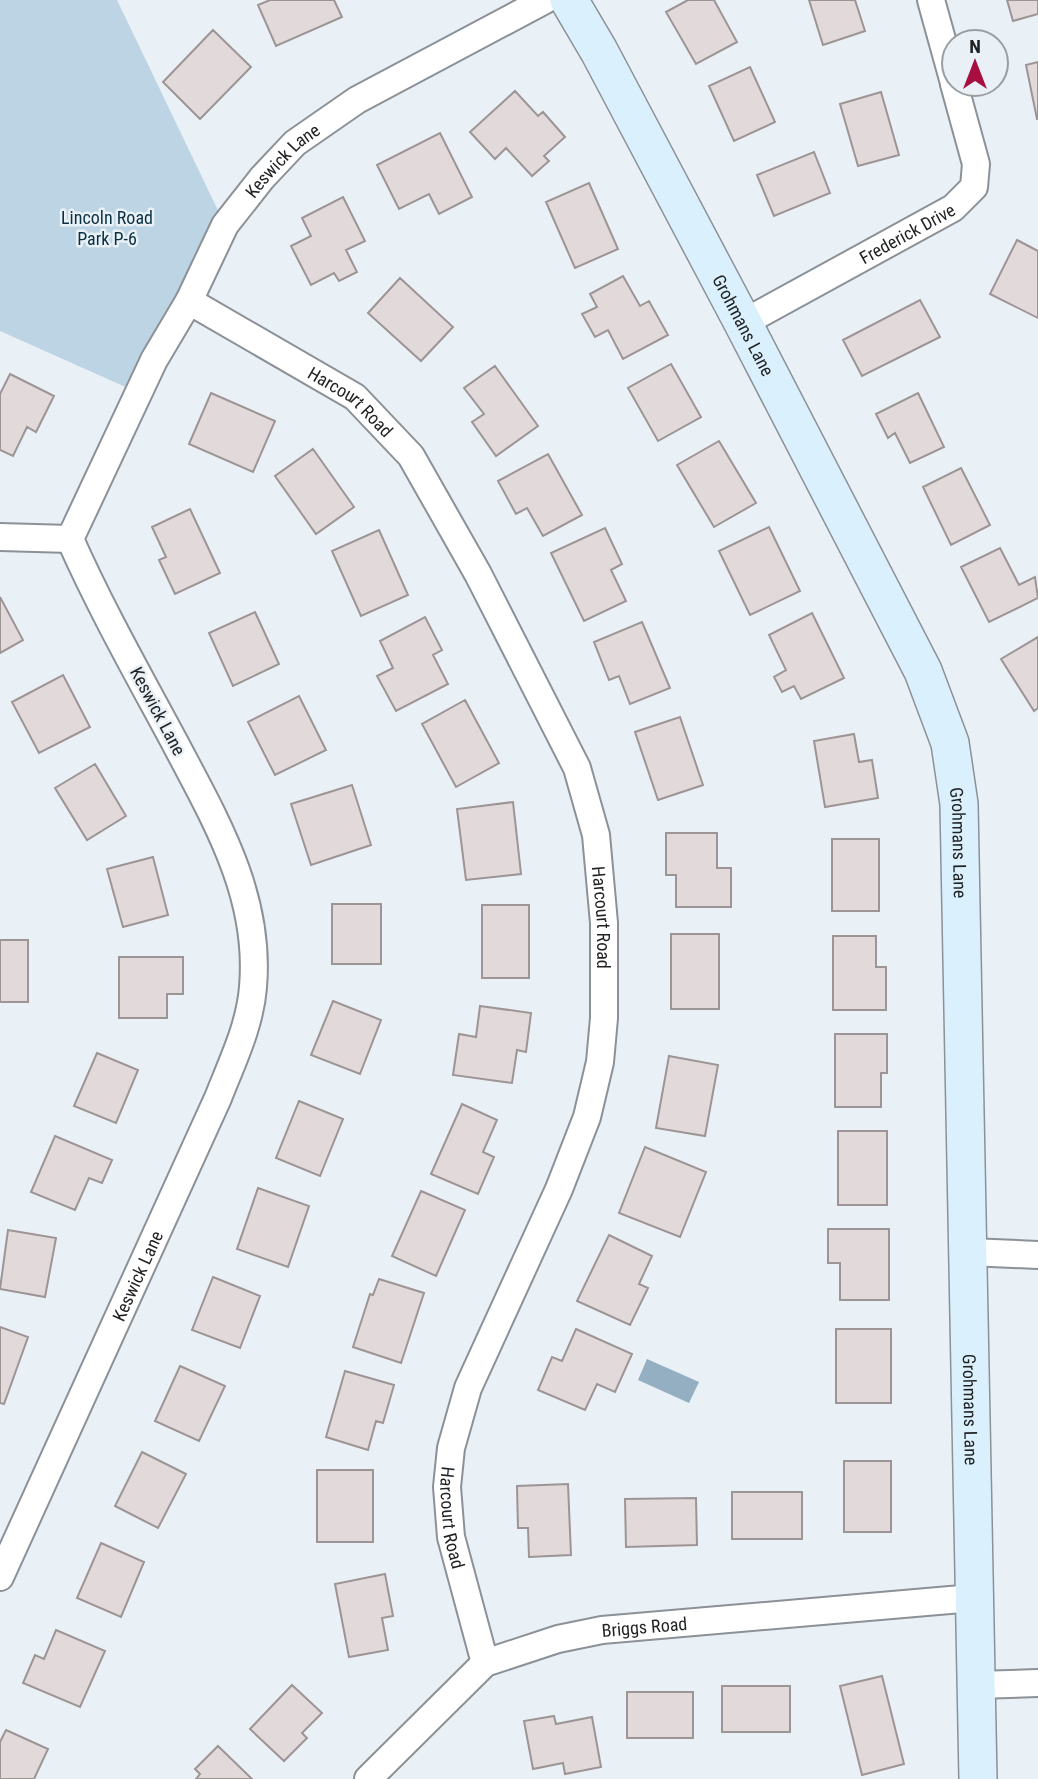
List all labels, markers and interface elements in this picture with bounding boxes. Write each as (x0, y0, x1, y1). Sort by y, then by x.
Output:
north arrow (940, 28, 1010, 98)
text: N (969, 35, 981, 58)
street label: Keswick Lane (240, 119, 323, 201)
street label: Frederick Drive (856, 199, 958, 268)
park label: Lincoln Road Park P-6 (61, 207, 153, 249)
street label: Grohmans Lane (709, 271, 779, 379)
street label: Harcourt Road (305, 362, 397, 441)
street label: Keswick Lane (126, 663, 190, 759)
street label: Grohmans Lane (946, 786, 971, 899)
street label: Harcourt Road (588, 865, 615, 969)
street label: Keswick Lane (107, 1227, 167, 1324)
street label: Grohmans Lane (959, 1354, 982, 1465)
street label: Harcourt Road (436, 1466, 470, 1571)
street label: Briggs Road (601, 1612, 688, 1640)

